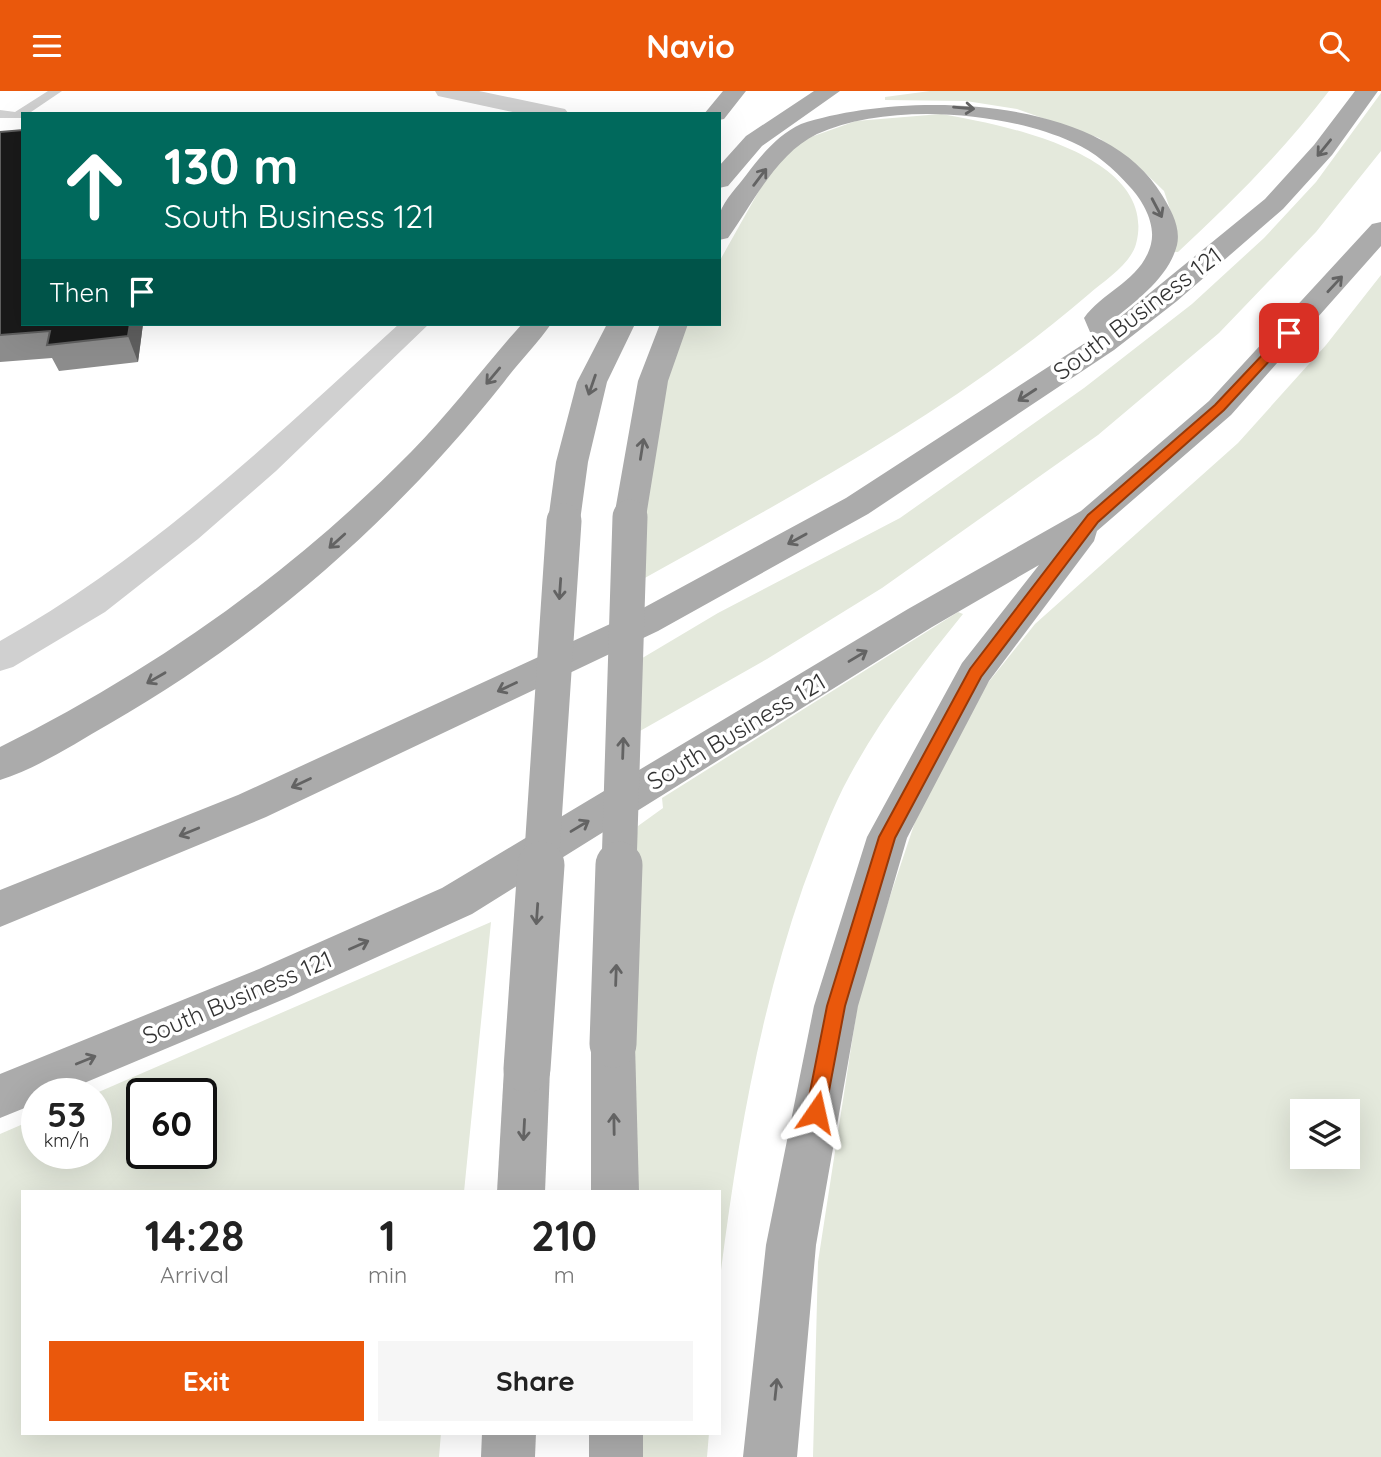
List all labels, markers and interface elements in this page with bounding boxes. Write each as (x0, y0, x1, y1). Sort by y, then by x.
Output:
text: Navio (646, 26, 735, 66)
icon: menu (28, 27, 66, 65)
icon: search (1315, 27, 1353, 65)
one-way arrow (952, 102, 975, 115)
text: 130 m (164, 135, 298, 196)
one-way arrow (1316, 139, 1332, 157)
icon: ahead (49, 140, 140, 231)
one-way arrow (753, 168, 767, 187)
text: South Business 121 (164, 196, 435, 236)
one-way arrow (1150, 197, 1164, 218)
street label: South Business 121 (1047, 240, 1227, 386)
icon: arrive (123, 273, 161, 311)
one-way arrow (1327, 275, 1343, 293)
text: Then (49, 276, 109, 309)
pin (1259, 303, 1319, 363)
icon: arrive (1270, 314, 1308, 352)
one-way arrow (485, 366, 501, 384)
one-way arrow (585, 374, 597, 396)
one-way arrow (1018, 387, 1037, 402)
one-way arrow (636, 438, 649, 461)
one-way arrow (329, 532, 346, 549)
one-way arrow (787, 533, 808, 546)
one-way arrow (553, 577, 566, 600)
one-way arrow (848, 648, 868, 662)
street label: South Business 121 (641, 666, 831, 796)
one-way arrow (146, 672, 167, 685)
one-way arrow (497, 681, 518, 694)
one-way arrow (616, 737, 630, 760)
one-way arrow (291, 777, 312, 790)
one-way arrow (570, 818, 590, 832)
one-way arrow (179, 826, 201, 839)
one-way arrow (531, 902, 544, 925)
one-way arrow (348, 938, 369, 951)
street label: South Business 121 (138, 943, 336, 1051)
one-way arrow (609, 964, 622, 987)
one-way arrow (74, 1053, 96, 1066)
position arrow (779, 1075, 853, 1149)
speed limit sign: 60 (126, 1078, 217, 1169)
text: 53 (47, 1092, 86, 1136)
map controls (1290, 1099, 1360, 1169)
button: layers (1290, 1099, 1360, 1169)
one-way arrow (607, 1112, 621, 1135)
one-way arrow (517, 1119, 530, 1141)
text: km/h (44, 1129, 89, 1152)
text: 14:28 (145, 1209, 244, 1262)
text: 1 (380, 1209, 396, 1262)
text: 210 (531, 1209, 597, 1262)
text: Arrival (160, 1260, 229, 1289)
text: min (368, 1260, 407, 1289)
text: m (554, 1260, 575, 1289)
button: Exit (49, 1341, 364, 1421)
button: Share (378, 1341, 693, 1421)
one-way arrow (770, 1378, 783, 1401)

